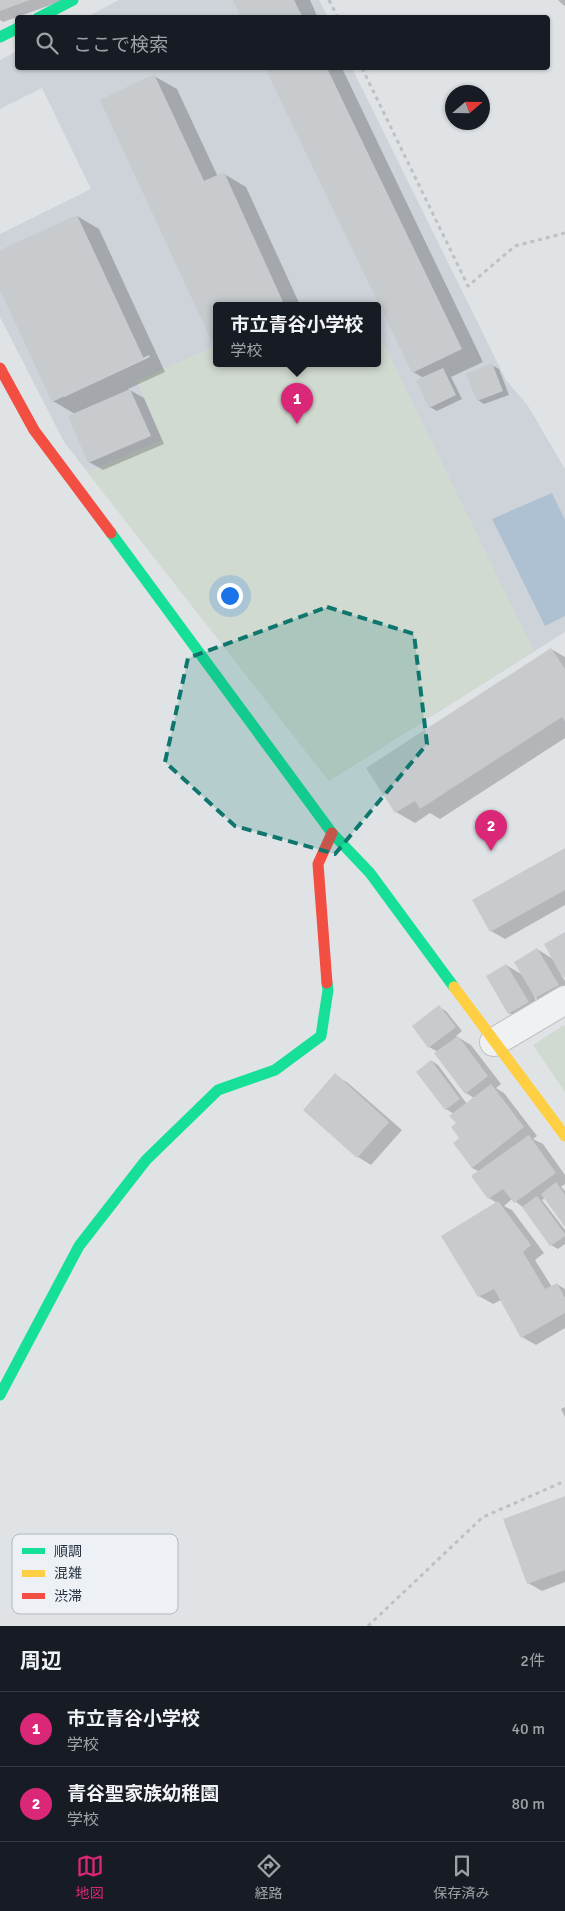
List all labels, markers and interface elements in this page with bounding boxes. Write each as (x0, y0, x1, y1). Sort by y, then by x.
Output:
search box (15, 15, 550, 70)
icon: search (33, 29, 61, 57)
text: ここで検索 (73, 33, 168, 57)
north arrow (445, 85, 490, 130)
popup (213, 302, 381, 367)
text: 市立青谷小学校 (230, 313, 364, 337)
text: 学校 (230, 341, 263, 361)
pin: 1 (281, 383, 313, 424)
your location (217, 583, 243, 609)
pin: 2 (475, 810, 507, 851)
legend (12, 1534, 178, 1614)
text: 順調 (54, 1543, 82, 1560)
text: 混雑 (54, 1565, 82, 1582)
text: 渋滞 (54, 1588, 82, 1605)
text: 周辺 (20, 1648, 62, 1674)
text: 2件 (520, 1651, 545, 1671)
text: 市立青谷小学校 (67, 1707, 200, 1731)
text: 1 (32, 1719, 40, 1739)
text: 40 m (511, 1719, 545, 1739)
text: 学校 (67, 1735, 99, 1755)
text: 青谷聖家族幼稚園 (67, 1782, 219, 1806)
text: 2 (32, 1794, 40, 1814)
text: 80 m (511, 1794, 545, 1814)
text: 学校 (67, 1810, 99, 1830)
tab: 地図 (76, 1852, 104, 1902)
tab: 経路 (255, 1852, 283, 1902)
tab: 保存済み (434, 1852, 490, 1902)

